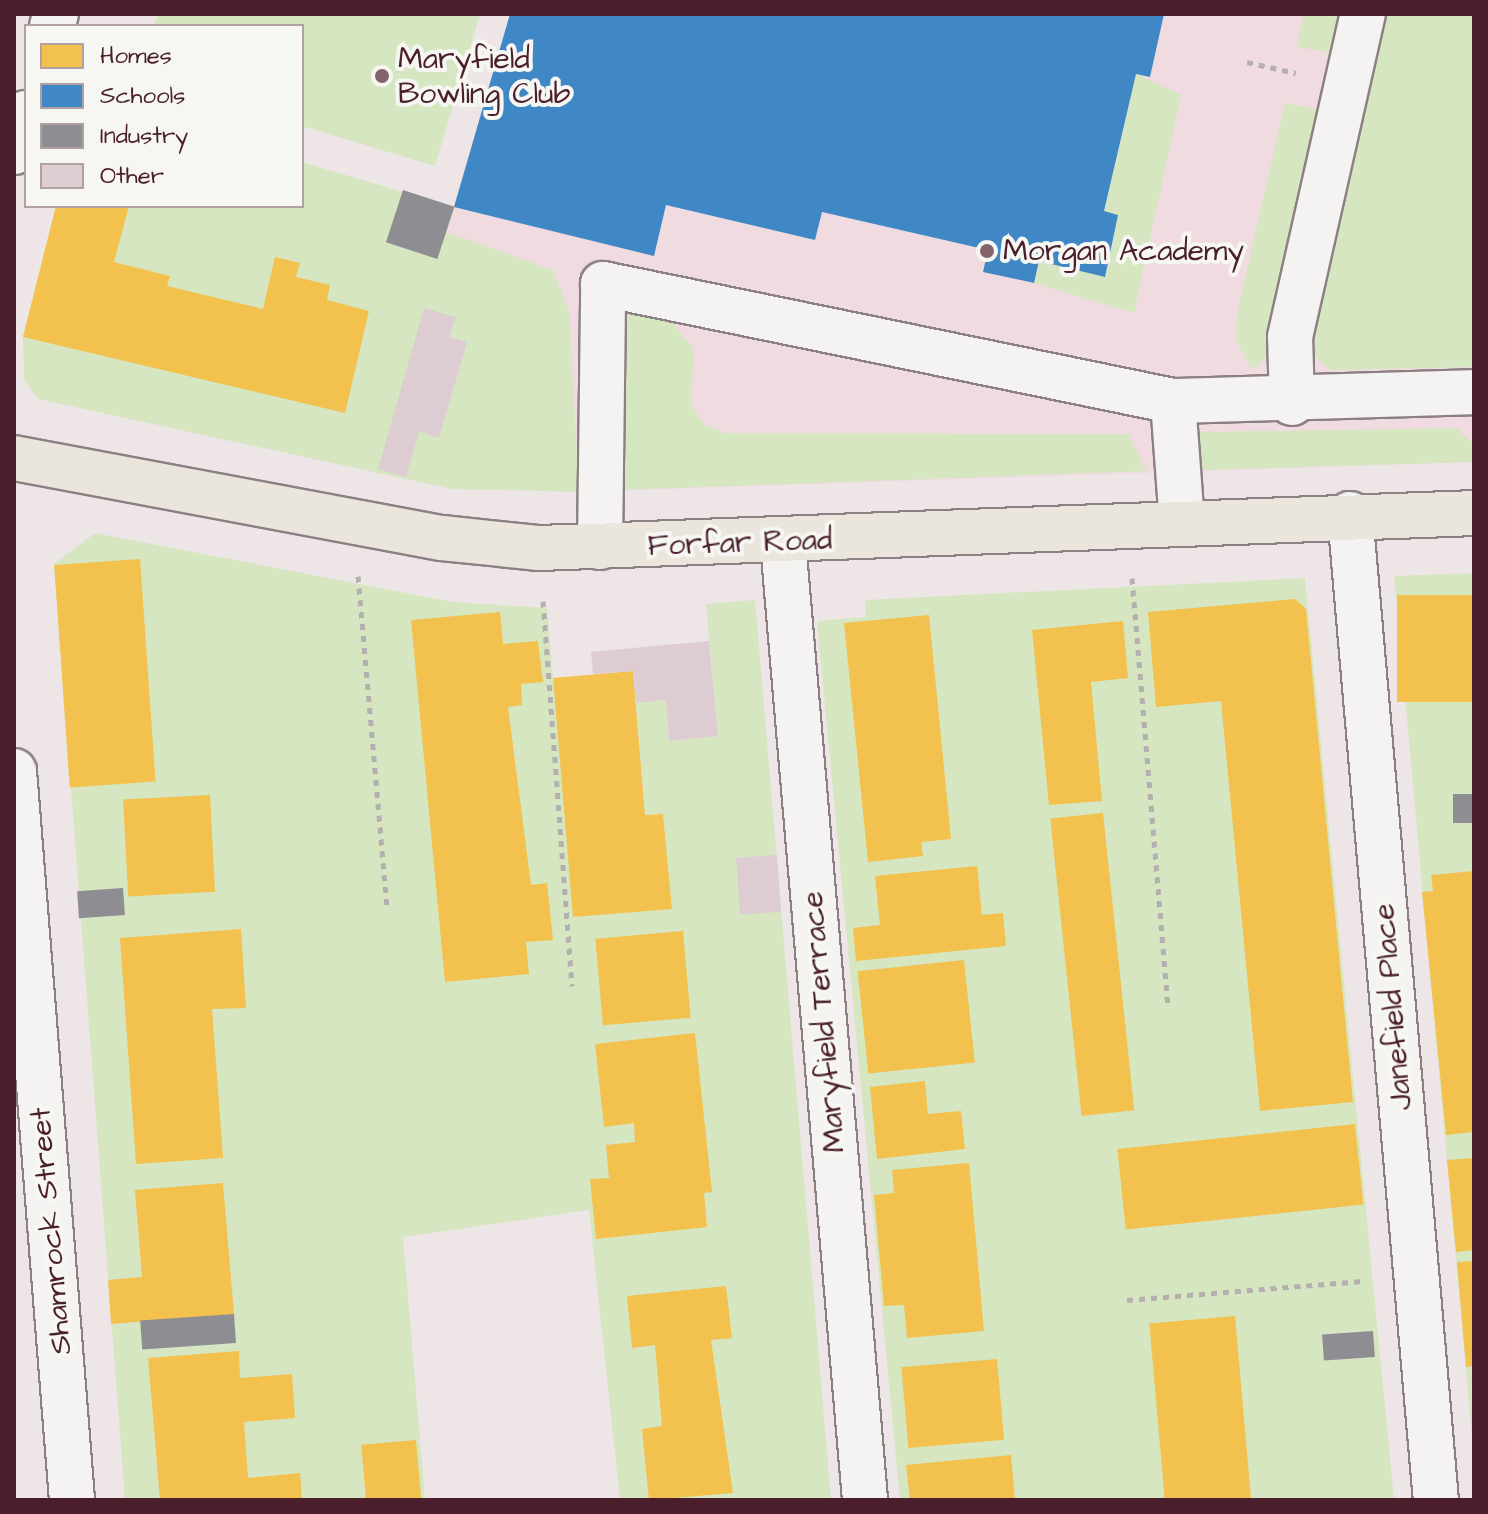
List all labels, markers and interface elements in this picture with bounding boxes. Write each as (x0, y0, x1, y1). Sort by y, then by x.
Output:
legend (24, 24, 304, 208)
text: Homes (100, 39, 172, 73)
place label: Maryfield Bowling Club (398, 41, 570, 112)
marker: Maryfield Bowling Club (373, 67, 391, 85)
text: Schools (100, 79, 185, 113)
text: Industry (100, 119, 188, 153)
text: Other (100, 159, 164, 193)
place label: Morgan Academy (1003, 233, 1244, 269)
marker: Morgan Academy (978, 242, 996, 260)
street label: Forfar Road (647, 522, 833, 564)
street label: Maryfield Terrace (795, 890, 853, 1154)
street label: Janefield Place (1366, 902, 1420, 1112)
street label: Shamrock Street (22, 1106, 80, 1356)

